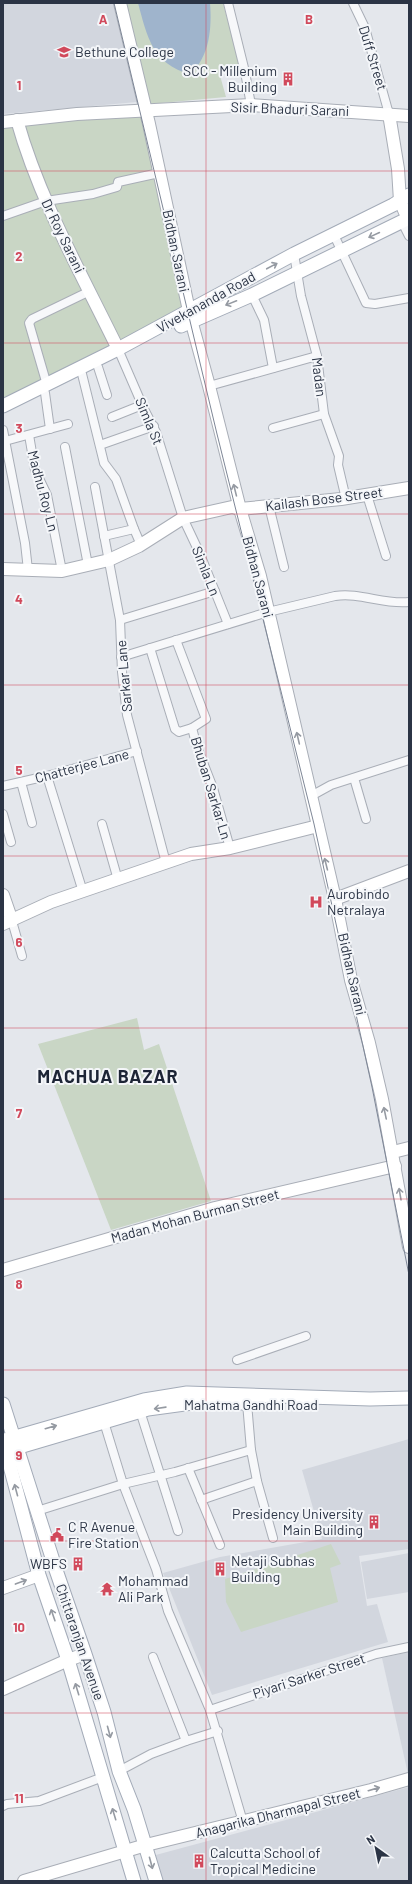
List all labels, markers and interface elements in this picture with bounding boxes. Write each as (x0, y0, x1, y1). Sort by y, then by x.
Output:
text: A (99, 11, 108, 27)
text: B (305, 11, 313, 27)
street label: Duff Street (356, 23, 391, 92)
place label: Bethune College (75, 43, 174, 60)
school or university icon: Bethune College (56, 44, 72, 60)
place label: SCC - Millenium Building (183, 62, 277, 95)
building icon: SCC - Millenium Building (280, 71, 296, 87)
text: 1 (17, 77, 21, 93)
street label: Sisir Bhaduri Sarani (230, 98, 350, 119)
street label: Dr Roy Sarani (38, 196, 89, 276)
street label: Bidhan Sarani (159, 208, 194, 294)
one-way arrow (368, 232, 380, 239)
text: 2 (15, 248, 23, 264)
one-way arrow (266, 261, 278, 269)
street label: Vivekananda Road (153, 267, 258, 336)
one-way arrow (226, 300, 238, 308)
street label: Madan (309, 356, 330, 398)
street label: Simla St (132, 395, 167, 447)
text: 3 (15, 420, 23, 436)
street label: Madhu Roy Ln (24, 448, 62, 533)
one-way arrow (231, 483, 238, 496)
street label: Kailash Bose Street (264, 483, 384, 514)
street label: Bidhan Sarani (239, 534, 278, 619)
street label: Simla Ln (189, 544, 224, 598)
text: 4 (15, 591, 23, 607)
street label: Sarkar Lane (112, 639, 135, 713)
one-way arrow (293, 732, 301, 745)
street label: Bhuban Sarkar Ln (188, 734, 235, 841)
street label: Chatterjee Lane (33, 745, 131, 786)
text: 5 (15, 762, 23, 778)
one-way arrow (322, 858, 330, 871)
place label: Aurobindo Netralaya (327, 885, 390, 918)
hospital icon: Aurobindo Netralaya (308, 894, 324, 910)
street label: Bidhan Sarani (335, 931, 370, 1017)
text: 6 (16, 934, 23, 950)
district label: MACHUA BAZAR (37, 1065, 179, 1087)
text: 7 (16, 1105, 23, 1121)
one-way arrow (381, 1107, 389, 1120)
street label: Madan Mohan Burman Street (109, 1185, 281, 1246)
one-way arrow (396, 1188, 404, 1201)
text: 8 (15, 1276, 23, 1292)
street label: Mahatma Gandhi Road (184, 1396, 318, 1413)
one-way arrow (154, 1404, 167, 1411)
one-way arrow (44, 1423, 57, 1430)
text: 9 (16, 1447, 23, 1463)
one-way arrow (12, 1484, 20, 1497)
place label: Presidency University Main Building (232, 1505, 364, 1538)
building icon: Presidency University Main Building (366, 1514, 382, 1530)
place label: C R Avenue Fire Station (68, 1518, 139, 1551)
public building icon: C R Avenue Fire Station (49, 1527, 65, 1543)
place label: Netaji Subhas Building (231, 1552, 315, 1585)
place label: WBFS (30, 1555, 67, 1572)
building icon: WBFS (70, 1556, 86, 1572)
building icon: Netaji Subhas Building (212, 1561, 228, 1577)
place label: Mohammad Ali Park (118, 1572, 188, 1605)
one-way arrow (14, 1578, 27, 1585)
street label: Chittaranjan Avenue (53, 1581, 108, 1702)
temple icon: Mohammad Ali Park (99, 1581, 115, 1597)
one-way arrow (48, 1609, 56, 1621)
text: 10 (13, 1619, 25, 1635)
street label: Piyari Sarker Street (250, 1649, 367, 1702)
one-way arrow (73, 1683, 80, 1696)
one-way arrow (106, 1725, 113, 1738)
street label: Anagarika Dharmapal Street (194, 1784, 362, 1841)
one-way arrow (367, 1785, 380, 1793)
text: 11 (14, 1790, 24, 1806)
one-way arrow (110, 1807, 117, 1820)
north arrow (356, 1828, 396, 1868)
text: N (364, 1832, 377, 1847)
place label: Calcutta School of Tropical Medicine (210, 1844, 320, 1877)
building icon: Calcutta School of Tropical Medicine (191, 1853, 207, 1869)
one-way arrow (147, 1857, 155, 1870)

